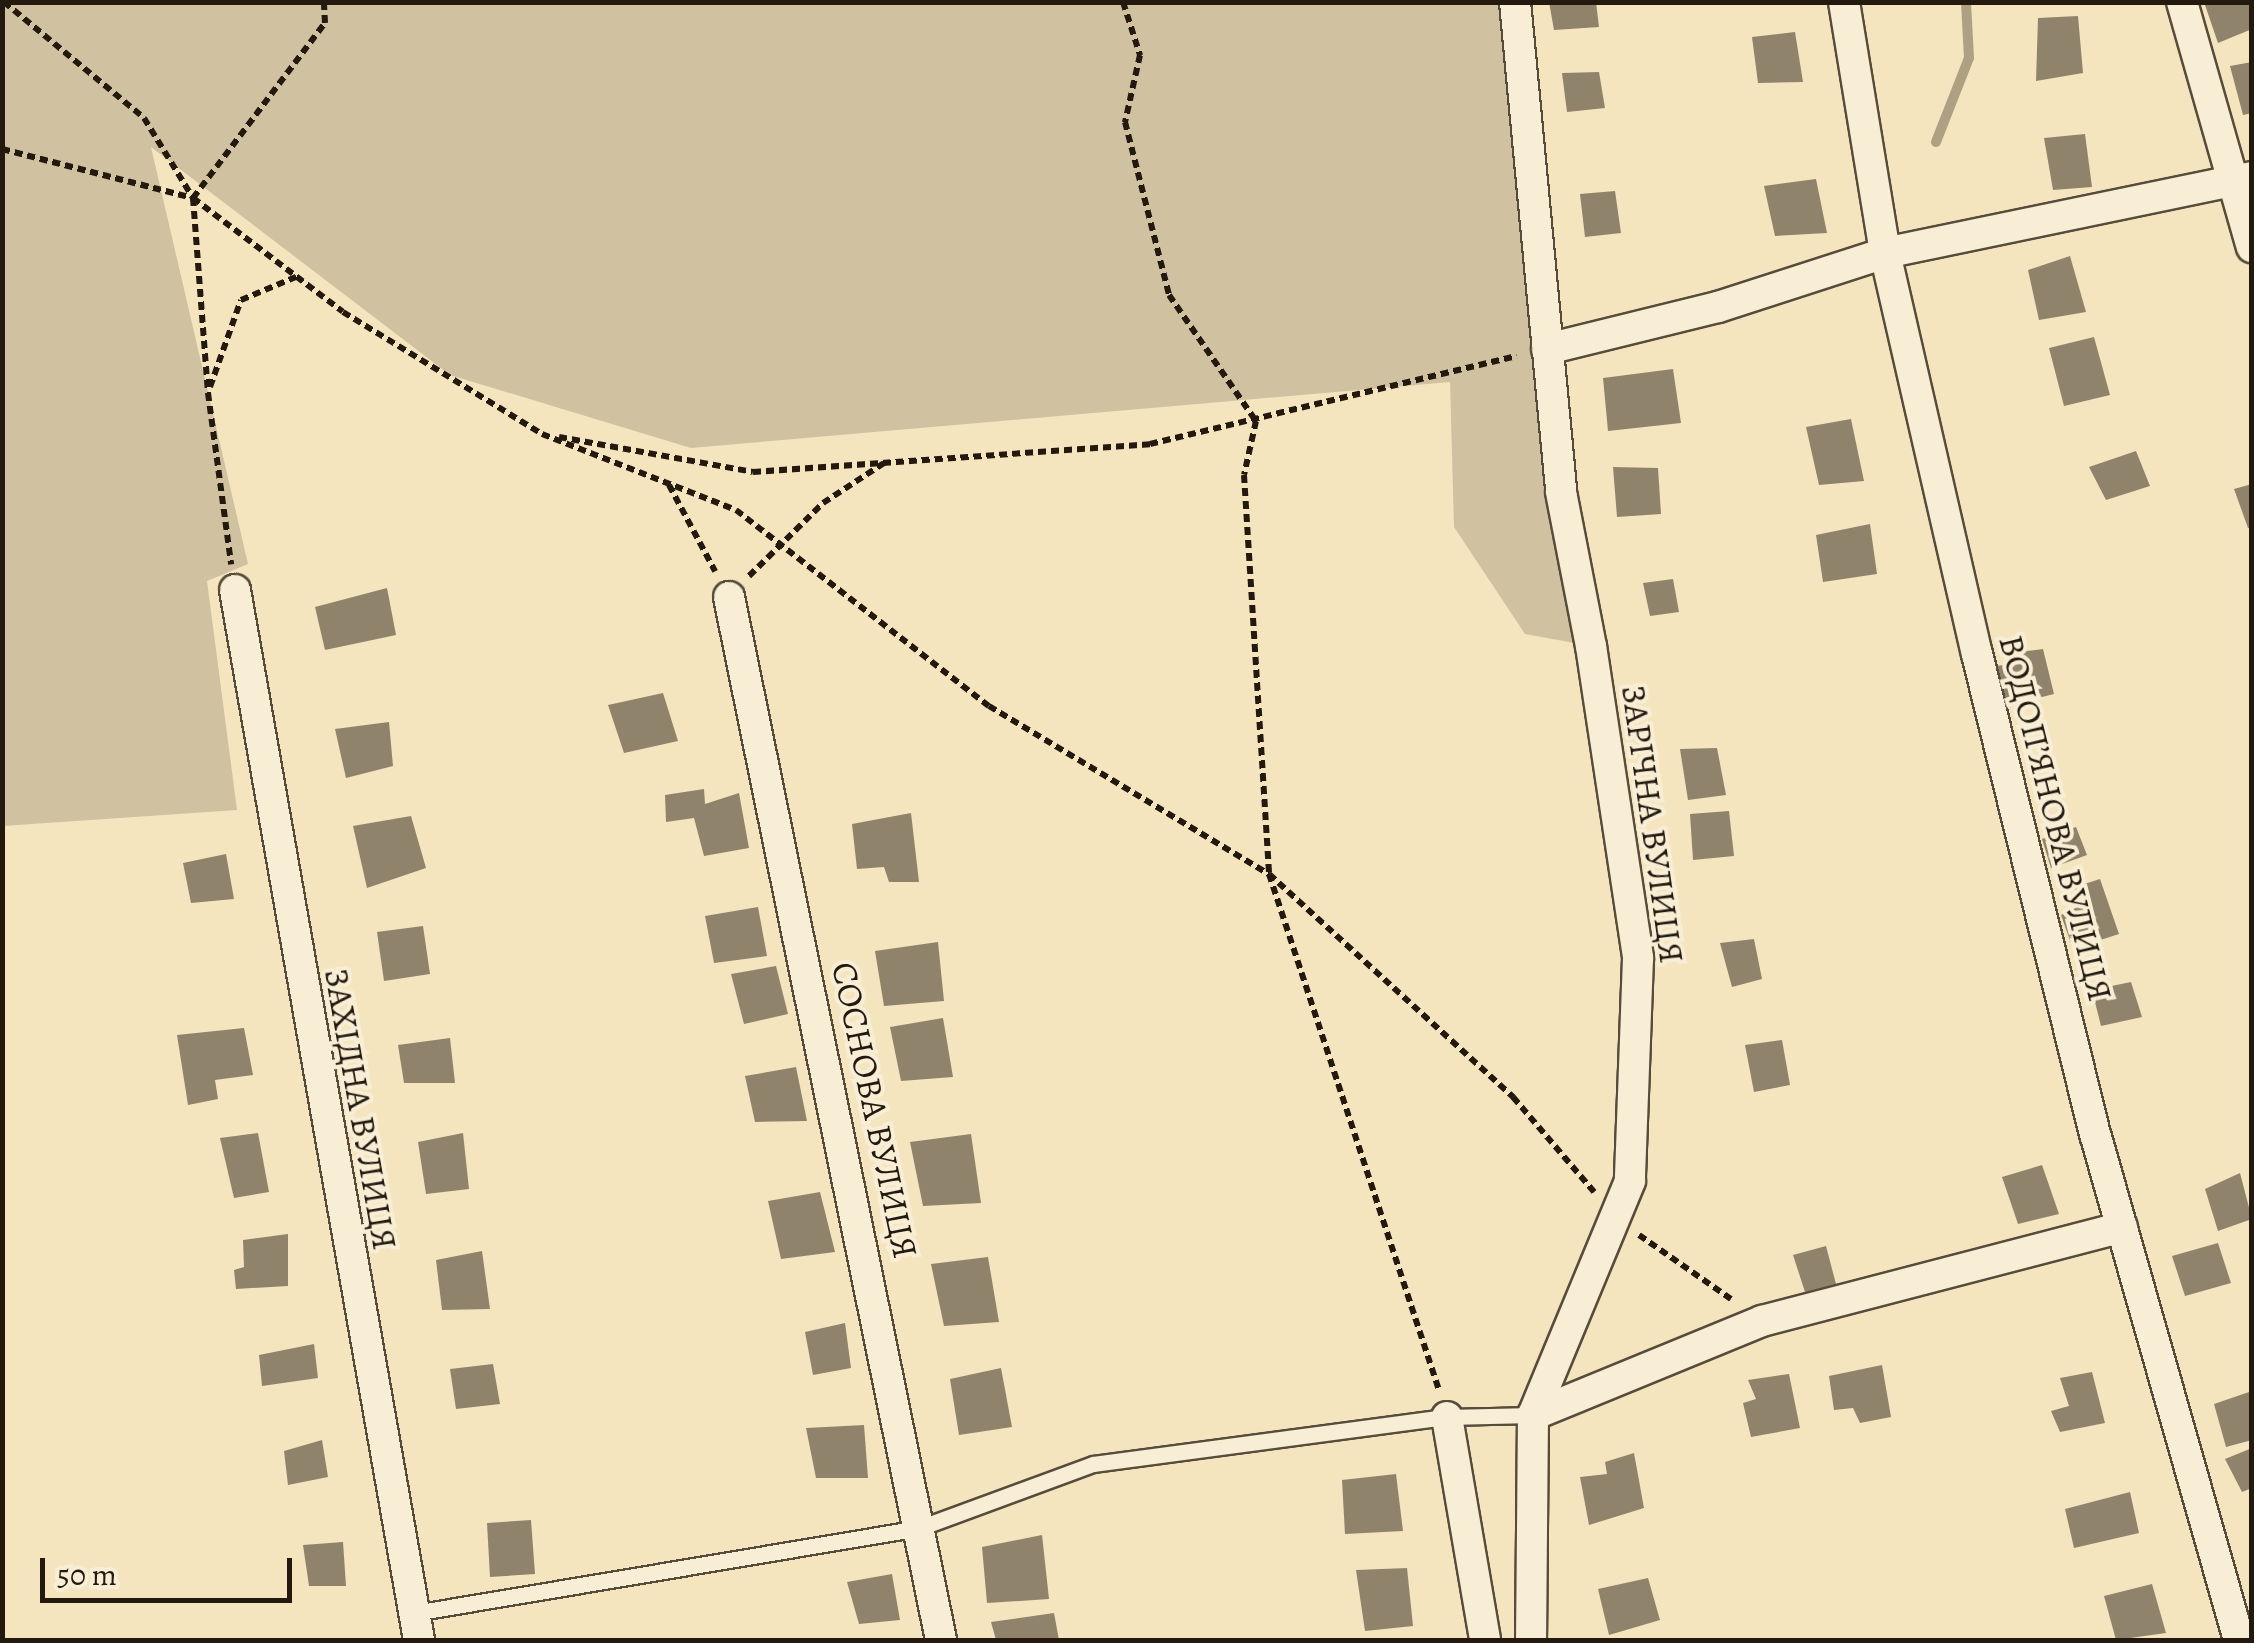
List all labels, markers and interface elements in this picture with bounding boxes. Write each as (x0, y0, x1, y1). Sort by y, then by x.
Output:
street label: ВОДОП’ЯНОВА ВУЛИЦЯ (1990, 631, 2122, 1005)
street label: ЗАРІЧНА ВУЛИЦЯ (1613, 682, 1693, 966)
street label: СОСНОВА ВУЛИЦЯ (823, 958, 927, 1262)
street label: ЗАХІДНА ВУЛИЦЯ (316, 965, 406, 1253)
scale bar (45, 1538, 298, 1600)
text: 50 m (57, 1555, 117, 1595)

